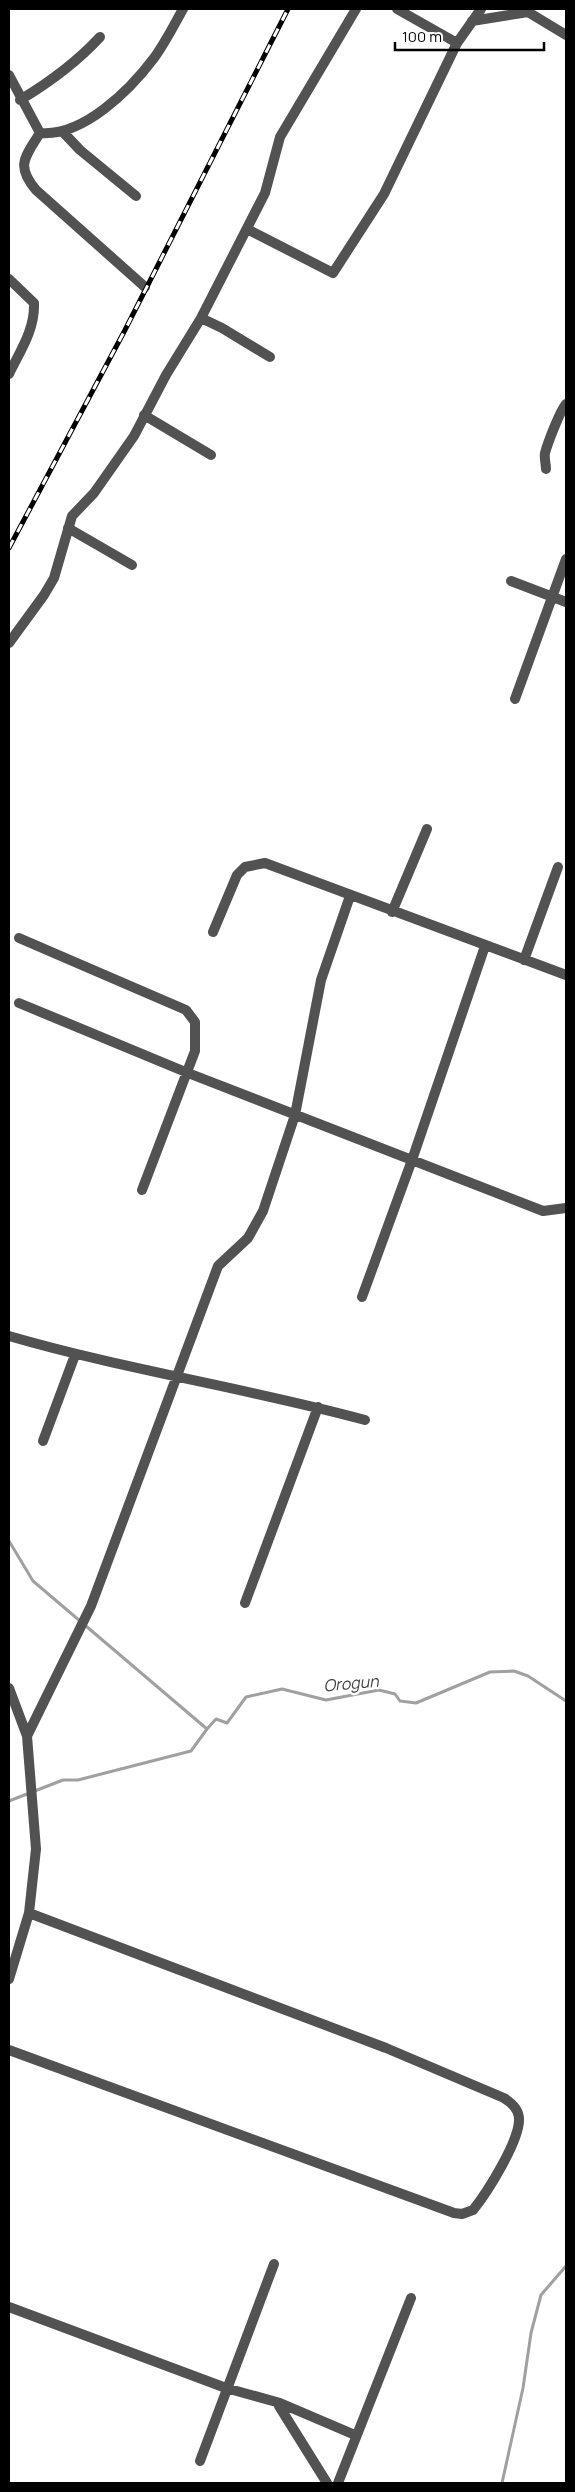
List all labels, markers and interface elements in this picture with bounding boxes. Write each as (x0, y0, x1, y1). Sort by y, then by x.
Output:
scale bar (395, 20, 544, 52)
text: 100 m (402, 26, 442, 47)
water label: Orogun (323, 1670, 380, 1696)

